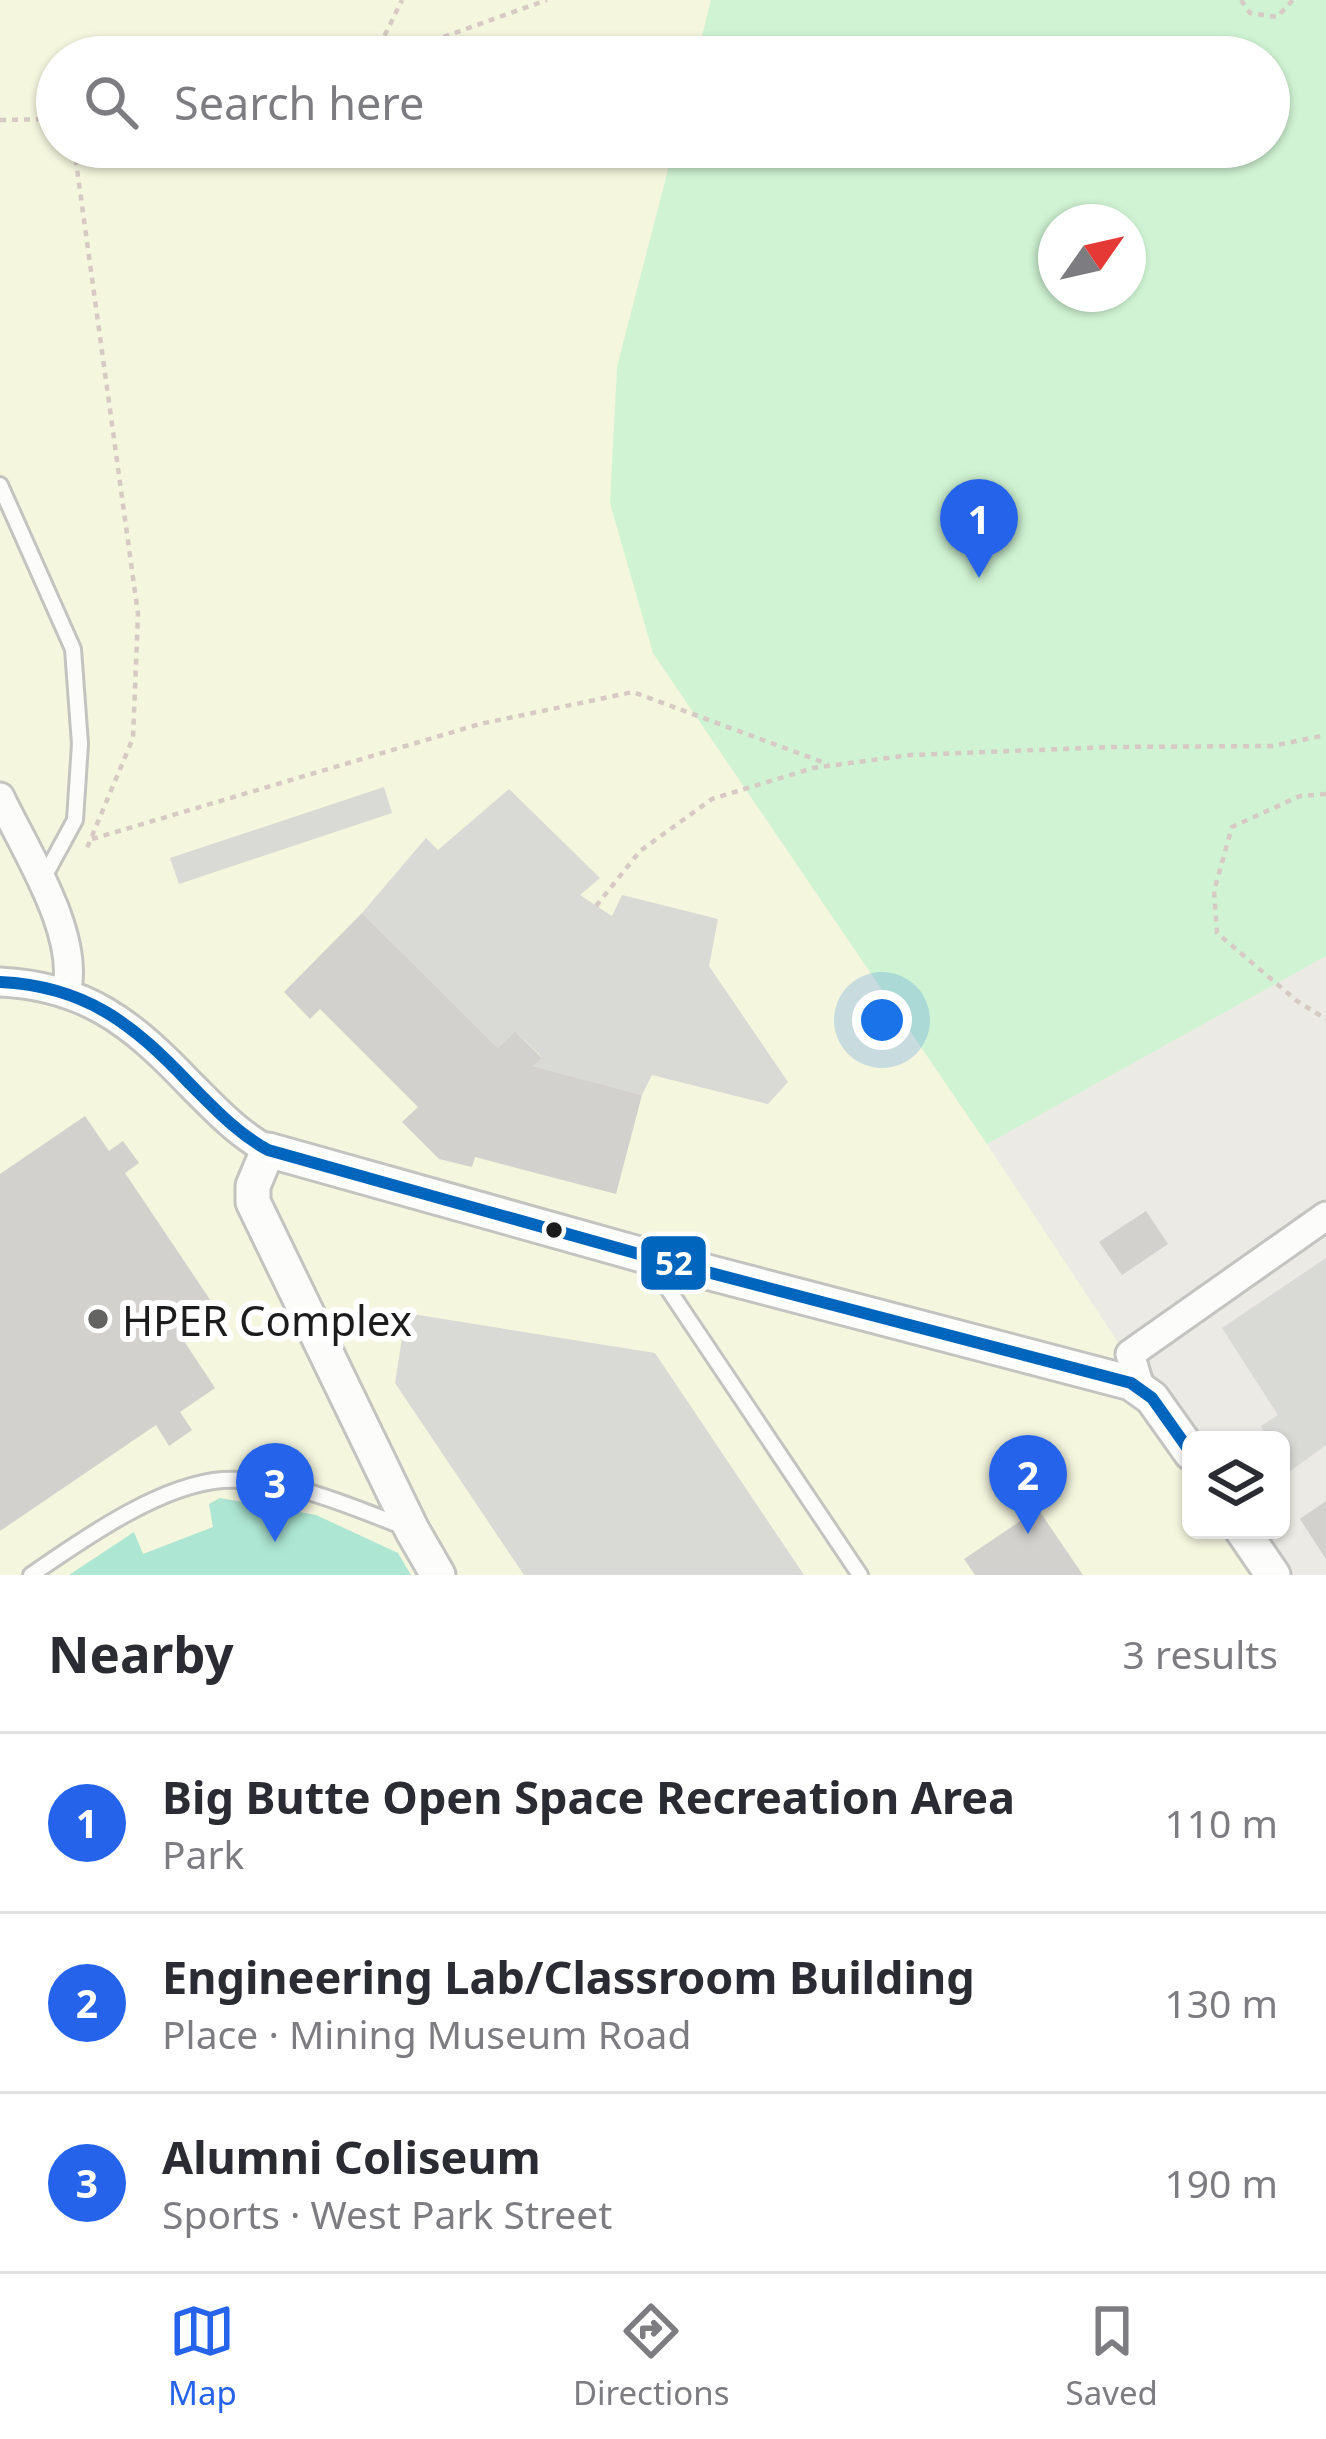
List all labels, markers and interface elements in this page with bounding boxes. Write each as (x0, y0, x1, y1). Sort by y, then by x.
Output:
search box (36, 36, 1290, 168)
icon: search (78, 69, 144, 135)
text: Search here (174, 72, 424, 133)
north arrow (1038, 204, 1146, 312)
pin: 1 (940, 479, 1018, 578)
your location (852, 990, 912, 1050)
unlabelled marker (543, 1219, 565, 1241)
line badge: 52 (639, 1234, 708, 1292)
text: 52 (655, 1240, 693, 1285)
place label: HPER Complex (122, 1291, 412, 1348)
marker: HPER Complex (85, 1306, 111, 1332)
map controls (1182, 1431, 1290, 1539)
button: layers (1182, 1431, 1290, 1539)
pin: 2 (989, 1435, 1067, 1534)
pin: 3 (236, 1443, 314, 1542)
text: Nearby (48, 1618, 234, 1688)
text: 3 results (1123, 1627, 1278, 1680)
text: Big Butte Open Space Recreation Area (162, 1766, 1015, 1827)
text: 1 (76, 1796, 98, 1849)
text: 110 m (1164, 1796, 1278, 1849)
text: Park (162, 1827, 244, 1880)
text: Engineering Lab/Classroom Building (162, 1946, 975, 2007)
text: 2 (76, 1976, 98, 2029)
text: 130 m (1164, 1976, 1278, 2029)
text: Place · Mining Museum Road (162, 2007, 691, 2060)
text: Alumni Coliseum (162, 2126, 541, 2187)
text: 3 (76, 2156, 98, 2209)
text: 190 m (1164, 2156, 1278, 2209)
text: Sports · West Park Street (162, 2187, 612, 2240)
tab: Map (168, 2298, 237, 2415)
tab: Directions (573, 2298, 730, 2415)
tab: Saved (1066, 2298, 1158, 2415)

